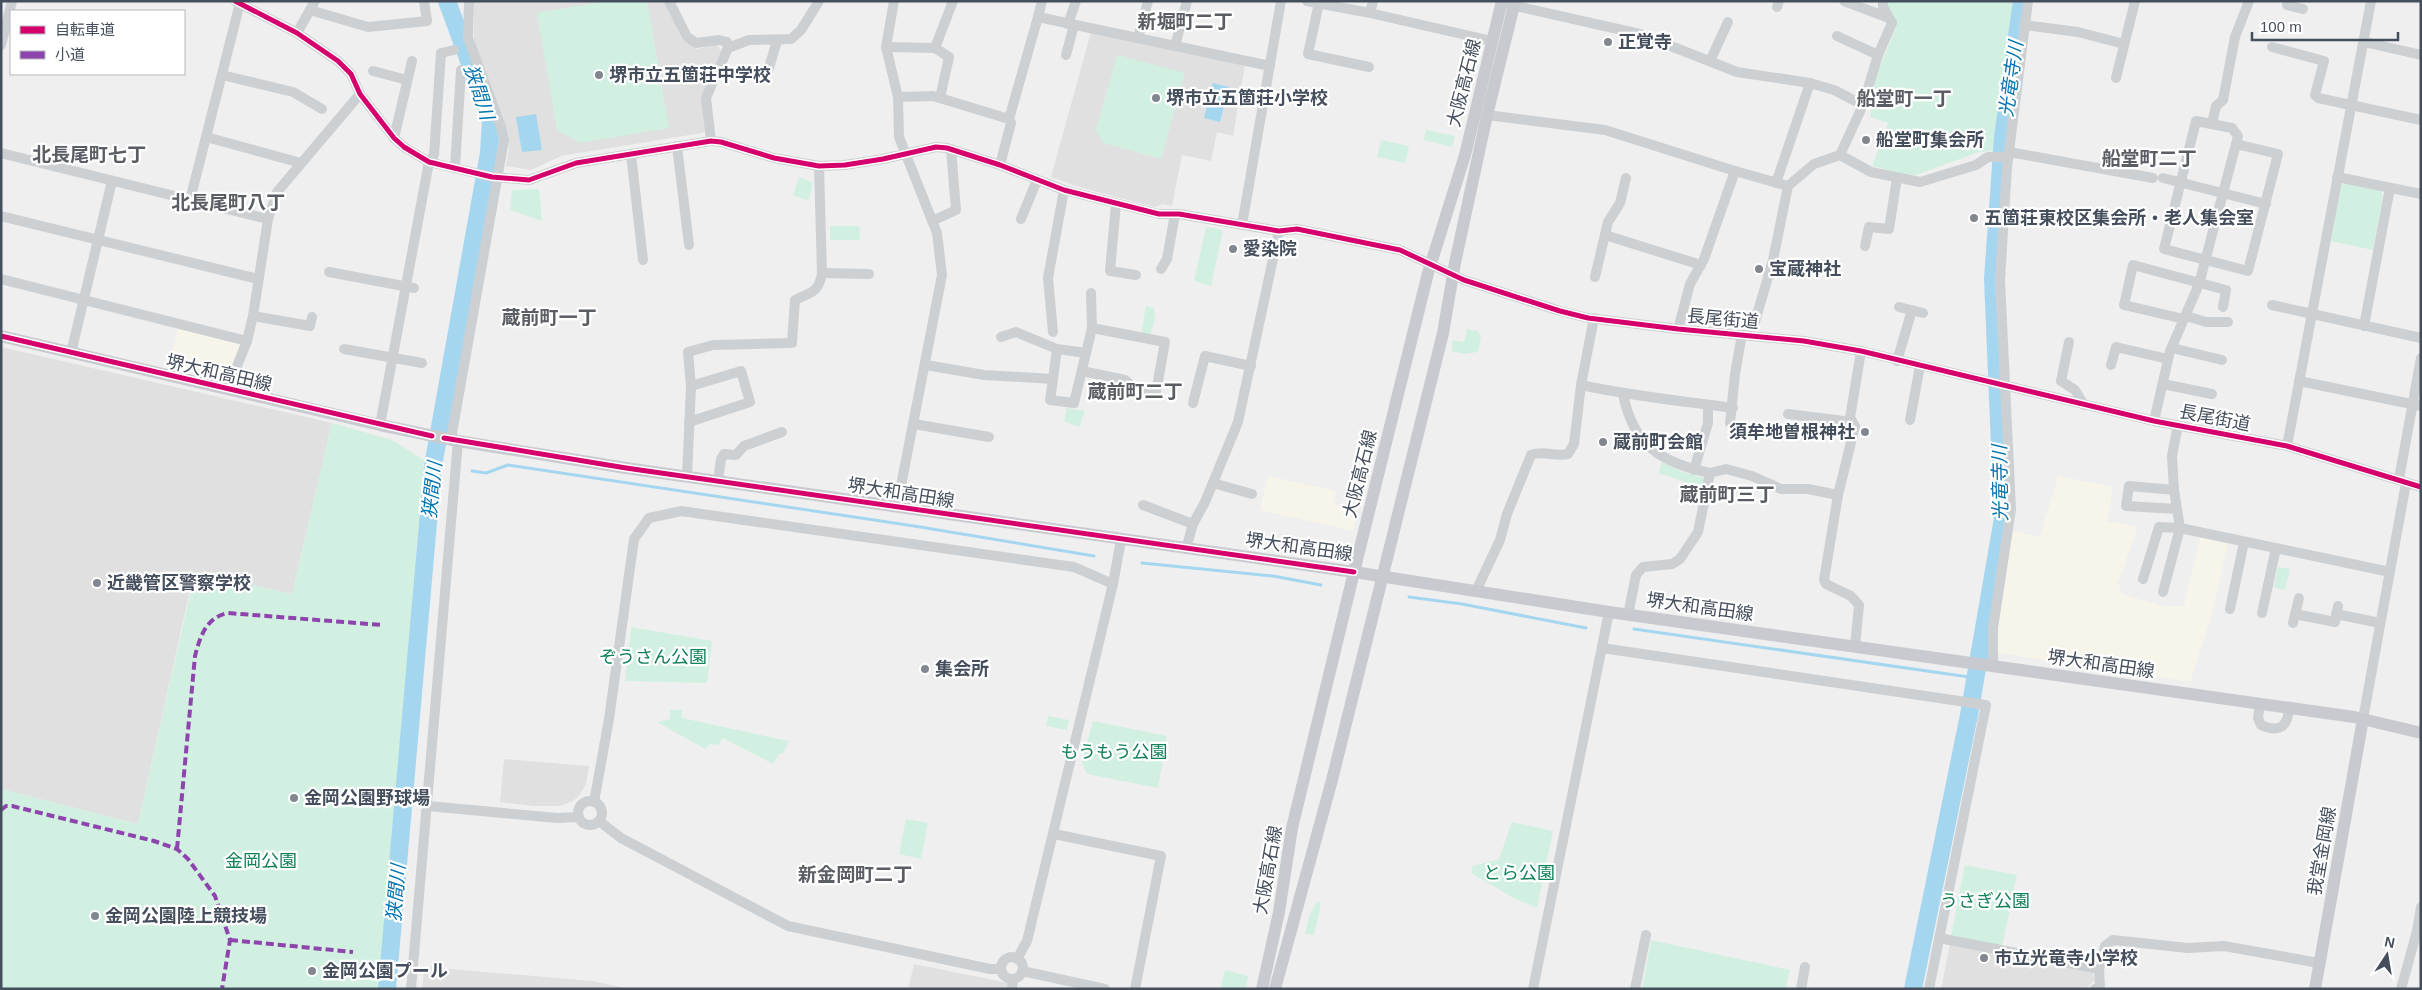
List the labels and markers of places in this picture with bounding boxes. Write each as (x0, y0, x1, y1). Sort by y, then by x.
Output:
place label: 正覚寺 (1618, 32, 1672, 52)
marker: 正覚寺 (1602, 36, 1614, 48)
place label: 堺市立五箇荘中学校 (609, 65, 771, 85)
marker: 堺市立五箇荘中学校 (593, 69, 605, 81)
place label: 堺市立五箇荘小学校 (1166, 88, 1328, 108)
marker: 堺市立五箇荘小学校 (1150, 92, 1162, 104)
place label: 船堂町集会所 (1876, 130, 1984, 150)
marker: 船堂町集会所 (1860, 134, 1872, 146)
place label: 五箇荘東校区集会所・老人集会室 (1984, 208, 2254, 228)
marker: 五箇荘東校区集会所・老人集会室 (1968, 212, 1980, 224)
place label: 愛染院 (1243, 239, 1297, 259)
marker: 愛染院 (1227, 243, 1239, 255)
place label: 宝蔵神社 (1769, 259, 1841, 279)
marker: 宝蔵神社 (1753, 263, 1765, 275)
place label: 須牟地曽根神社 (1729, 422, 1855, 442)
marker: 須牟地曽根神社 (1859, 426, 1871, 438)
place label: 蔵前町会館 (1613, 432, 1703, 452)
marker: 蔵前町会館 (1597, 436, 1609, 448)
place label: 近畿管区警察学校 (107, 573, 251, 593)
marker: 近畿管区警察学校 (91, 577, 103, 589)
place label: 集会所 (935, 659, 989, 679)
marker: 集会所 (919, 663, 931, 675)
place label: 金岡公園野球場 (304, 788, 430, 808)
marker: 金岡公園野球場 (288, 792, 300, 804)
place label: 金岡公園陸上競技場 (105, 906, 267, 926)
marker: 金岡公園陸上競技場 (89, 910, 101, 922)
place label: 市立光竜寺小学校 (1994, 948, 2138, 968)
marker: 市立光竜寺小学校 (1978, 952, 1990, 964)
place label: 金岡公園プール (322, 961, 448, 981)
marker: 金岡公園プール (306, 965, 318, 977)

